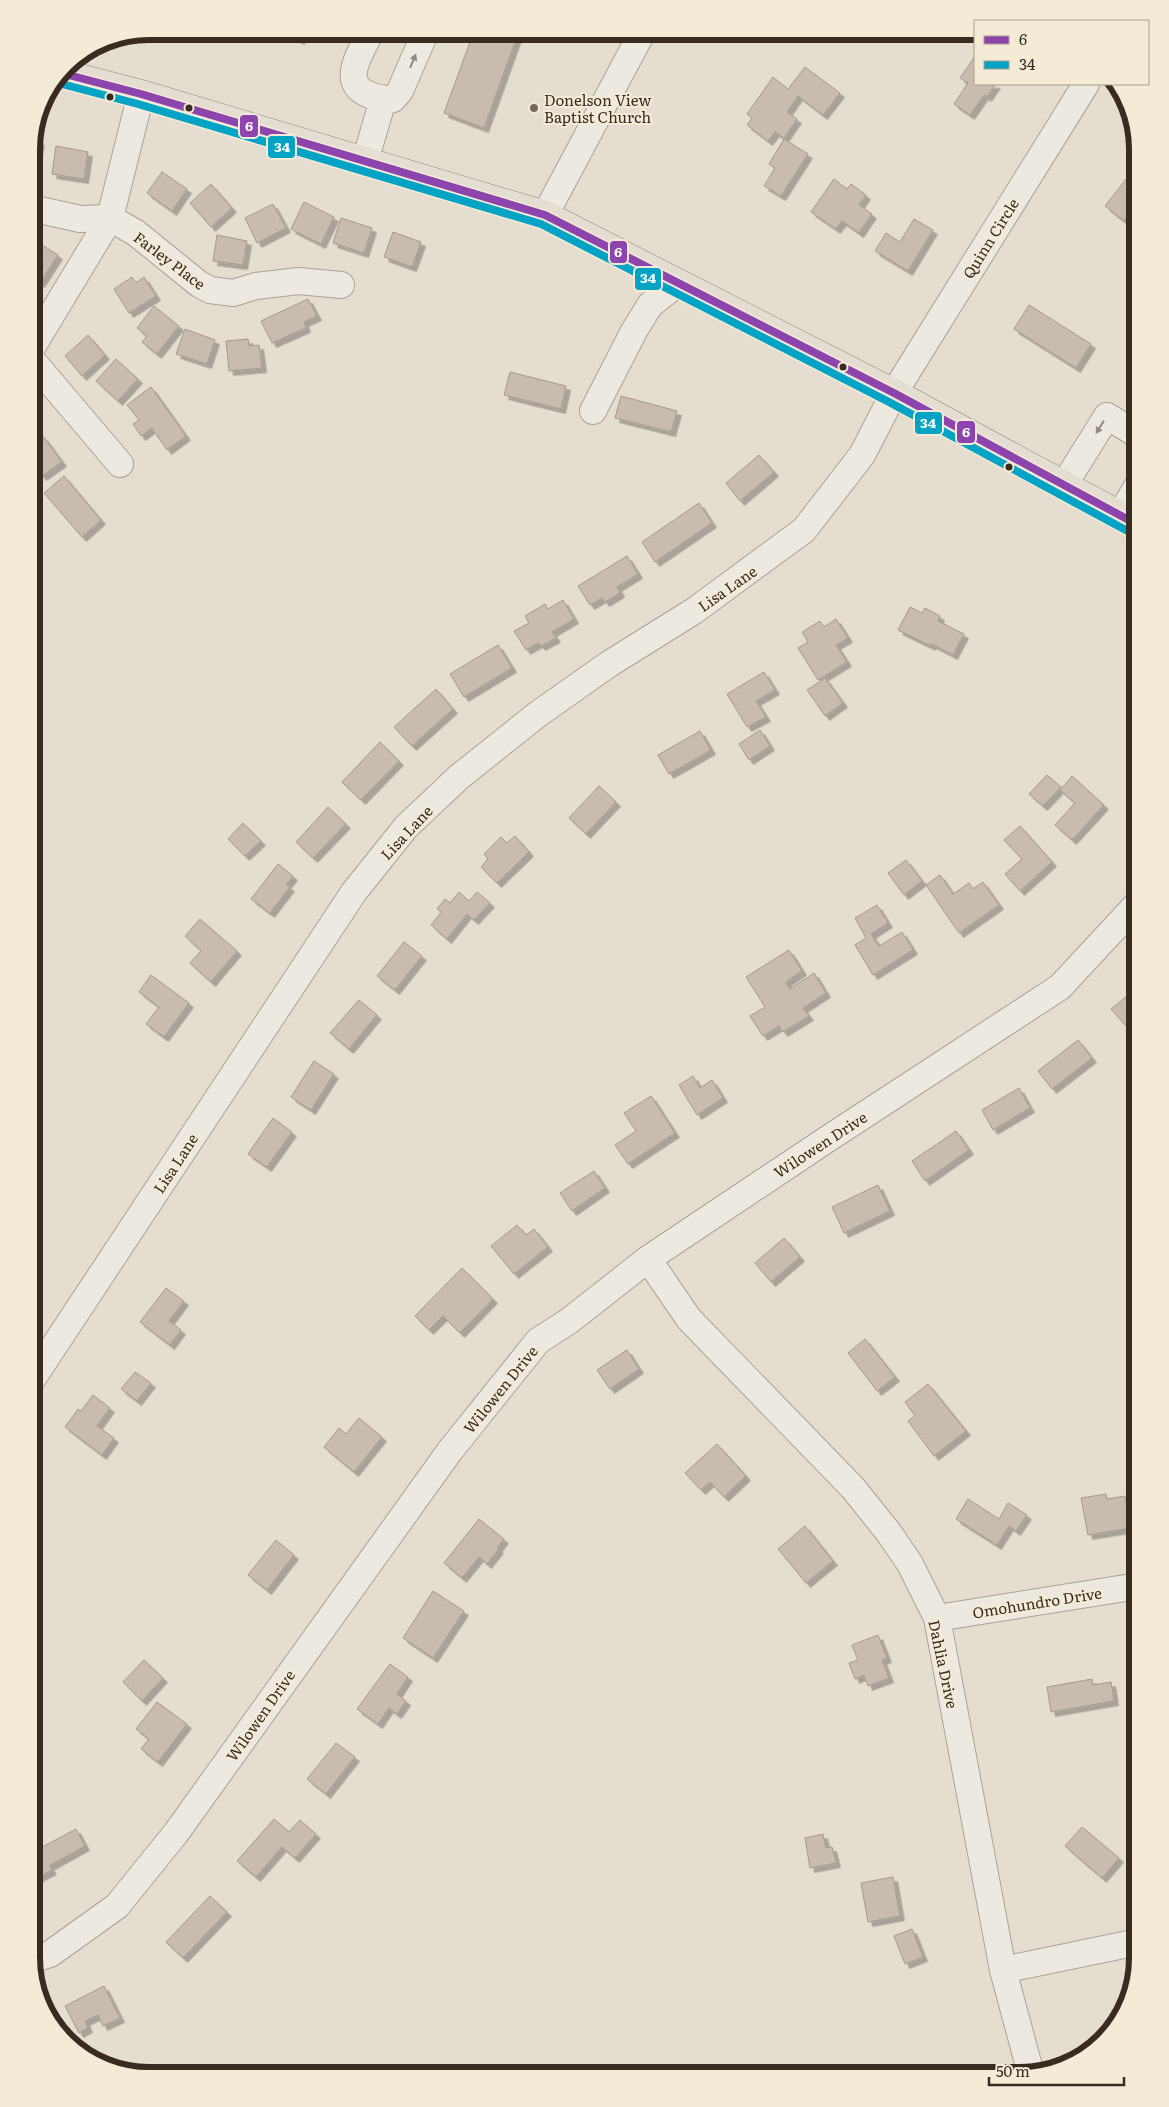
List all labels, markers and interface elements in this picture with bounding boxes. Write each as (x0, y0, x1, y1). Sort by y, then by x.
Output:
legend (974, 20, 1149, 85)
text: 6 (1019, 27, 1027, 50)
text: 34 (1019, 52, 1035, 75)
one-way arrow (410, 54, 418, 68)
place label: Donelson View Baptist Church (544, 88, 651, 128)
unlabelled marker (105, 92, 115, 102)
marker: Donelson View Baptist Church (528, 102, 540, 114)
unlabelled marker (184, 103, 194, 113)
line badge: 6 (239, 114, 259, 138)
text: 6 (245, 115, 253, 135)
line badge: 34 (267, 135, 296, 159)
text: 34 (274, 136, 291, 156)
street label: Quinn Circle (956, 193, 1024, 283)
street label: Farley Place (129, 225, 211, 295)
line badge: 6 (609, 240, 628, 264)
text: 6 (614, 241, 622, 261)
line badge: 34 (634, 267, 662, 291)
text: 34 (640, 267, 657, 287)
unlabelled marker (838, 362, 848, 372)
line badge: 34 (914, 411, 943, 435)
text: 34 (920, 412, 937, 432)
line badge: 6 (956, 420, 976, 444)
text: 6 (962, 421, 970, 441)
one-way arrow (1096, 421, 1105, 434)
unlabelled marker (1004, 462, 1014, 472)
street label: Lisa Lane (693, 559, 761, 617)
street label: Lisa Lane (375, 799, 438, 865)
street label: Wilowen Drive (769, 1105, 871, 1183)
street label: Lisa Lane (147, 1128, 203, 1198)
street label: Wilowen Drive (457, 1340, 543, 1438)
street label: Omohundro Drive (971, 1580, 1103, 1624)
street label: Dahlia Drive (923, 1618, 965, 1711)
street label: Wilowen Drive (220, 1664, 300, 1766)
scale bar (989, 2054, 1124, 2086)
text: 50 m (996, 2059, 1030, 2082)

